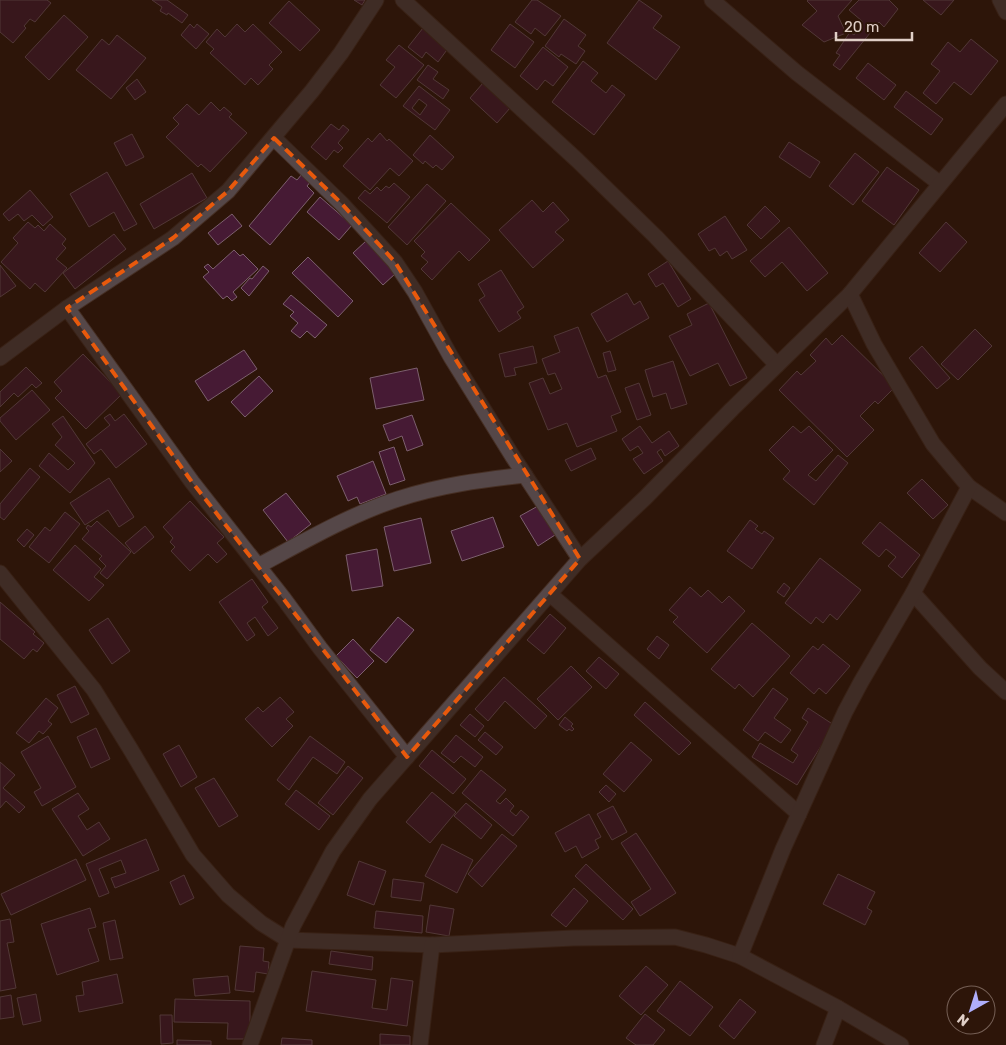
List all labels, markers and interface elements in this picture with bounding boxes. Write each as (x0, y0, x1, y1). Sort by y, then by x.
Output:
scale bar (836, 10, 912, 42)
text: 20 m (844, 18, 879, 36)
north arrow (946, 985, 996, 1035)
text: N (954, 1010, 972, 1029)

